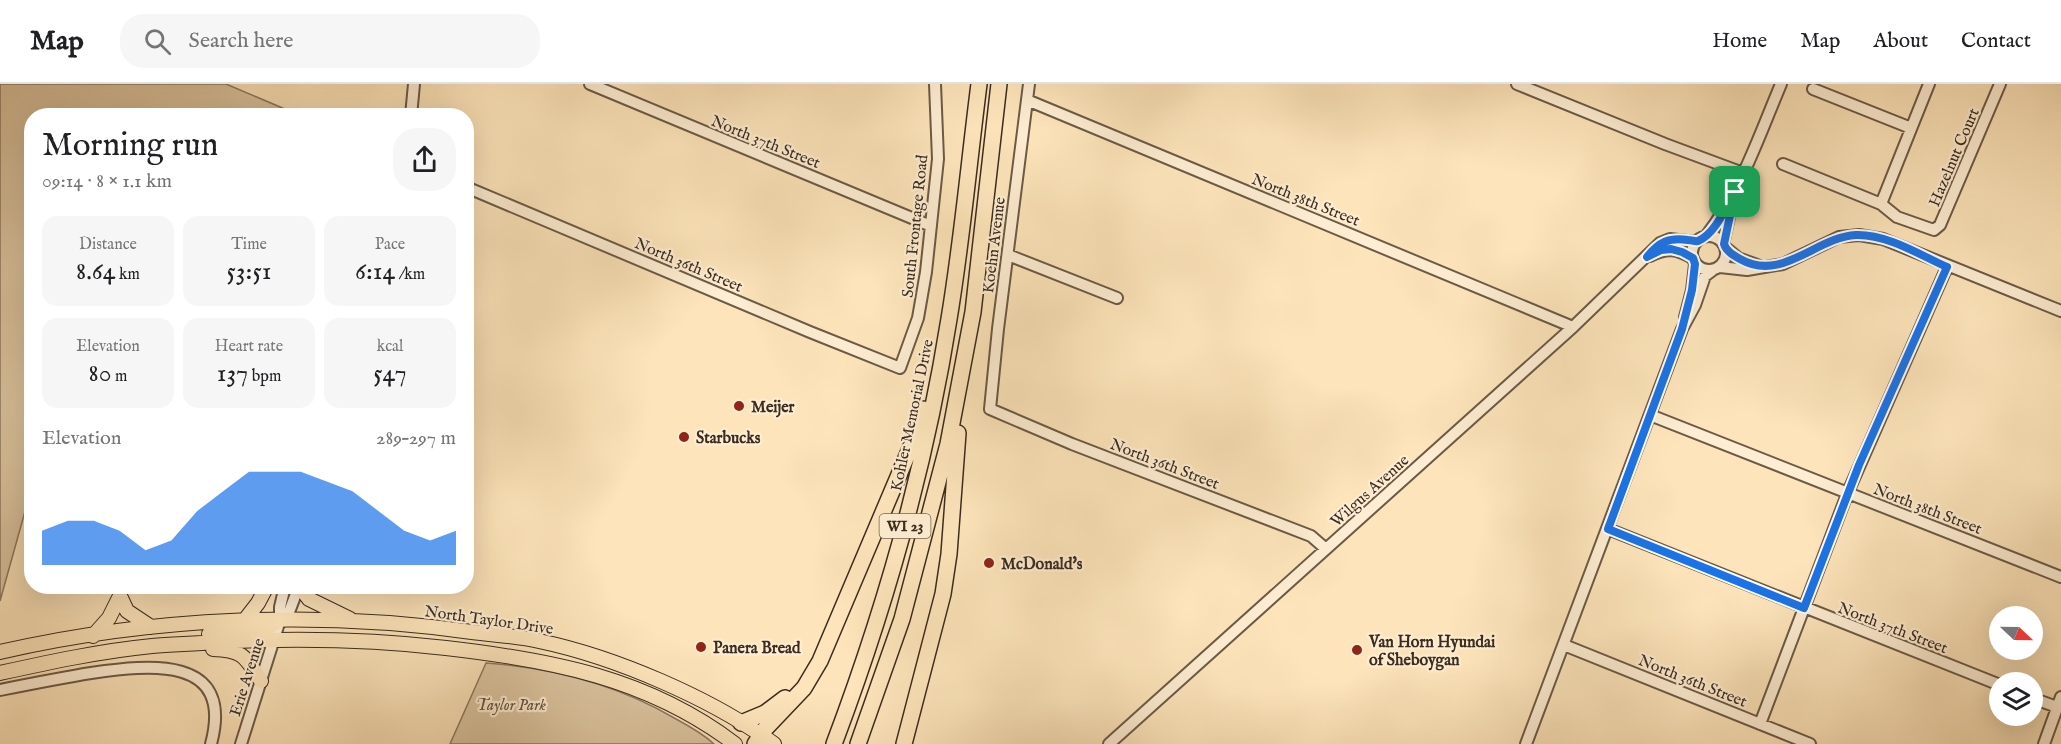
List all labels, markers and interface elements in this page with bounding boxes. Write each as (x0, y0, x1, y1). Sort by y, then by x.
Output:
search box (120, 14, 540, 68)
text: Map (30, 24, 84, 59)
icon: search (141, 25, 174, 58)
text: Search here (189, 27, 293, 55)
text: Home (1712, 28, 1767, 55)
text: Map (1800, 28, 1840, 55)
text: About (1873, 28, 1928, 55)
text: Contact (1961, 28, 2031, 55)
street label: Hazelnut Court (1925, 105, 1985, 210)
street label: North 37th Street (708, 112, 823, 174)
text: Morning run (42, 125, 218, 167)
button: share (393, 128, 456, 191)
street label: South Frontage Road (899, 153, 933, 299)
pin (1709, 166, 1760, 217)
text: 09:14 · 8 × 1.1 km (42, 169, 172, 194)
street label: North 38th Street (1248, 170, 1363, 232)
icon: arrive (1718, 175, 1751, 208)
street label: Koehn Avenue (979, 196, 1011, 295)
street label: North 36th Street (631, 234, 746, 298)
text: Distance (79, 235, 137, 255)
text: Time (231, 235, 267, 255)
text: Pace (375, 235, 405, 255)
text: 8.64 (76, 255, 116, 288)
text: 53:51 (226, 255, 272, 288)
text: 6:14 (355, 255, 395, 288)
text: km (116, 265, 140, 285)
text: /km (395, 265, 425, 285)
text: Elevation (76, 337, 140, 357)
text: Heart rate (215, 337, 283, 357)
text: kcal (377, 337, 403, 357)
street label: Kohler Memorial Drive (887, 338, 939, 493)
text: 80 (89, 357, 112, 390)
text: 137 (217, 357, 248, 390)
text: 547 (373, 357, 407, 390)
text: m (112, 367, 127, 387)
text: bpm (248, 367, 281, 387)
place label: Meijer (751, 398, 795, 418)
marker: Meijer (732, 399, 746, 413)
text: Elevation (42, 426, 121, 451)
text: 289–297 m (376, 426, 456, 451)
place label: Starbucks (696, 429, 761, 449)
marker: Starbucks (677, 430, 691, 444)
street label: North 36th Street (1107, 435, 1222, 495)
street label: Wilgus Avenue (1327, 451, 1414, 532)
street label: North 38th Street (1870, 480, 1985, 540)
road number: WI 23 (880, 514, 930, 538)
place label: McDonald's (1001, 555, 1083, 575)
marker: McDonald's (982, 556, 996, 570)
street label: North 37th Street (1835, 599, 1951, 659)
street label: North Taylor Drive (423, 602, 554, 640)
north arrow (1989, 606, 2043, 660)
map controls (1989, 606, 2043, 726)
place label: Van Horn Hyundai of Sheboygan (1368, 633, 1496, 671)
street label: Erie Avenue (226, 636, 270, 719)
place label: Panera Bread (713, 639, 801, 659)
marker: Panera Bread (694, 640, 708, 654)
marker: Van Horn Hyundai of Sheboygan (1350, 643, 1364, 657)
street label: North 36th Street (1635, 651, 1750, 713)
button: layers (1989, 672, 2043, 726)
park label: Taylor Park (476, 696, 547, 716)

